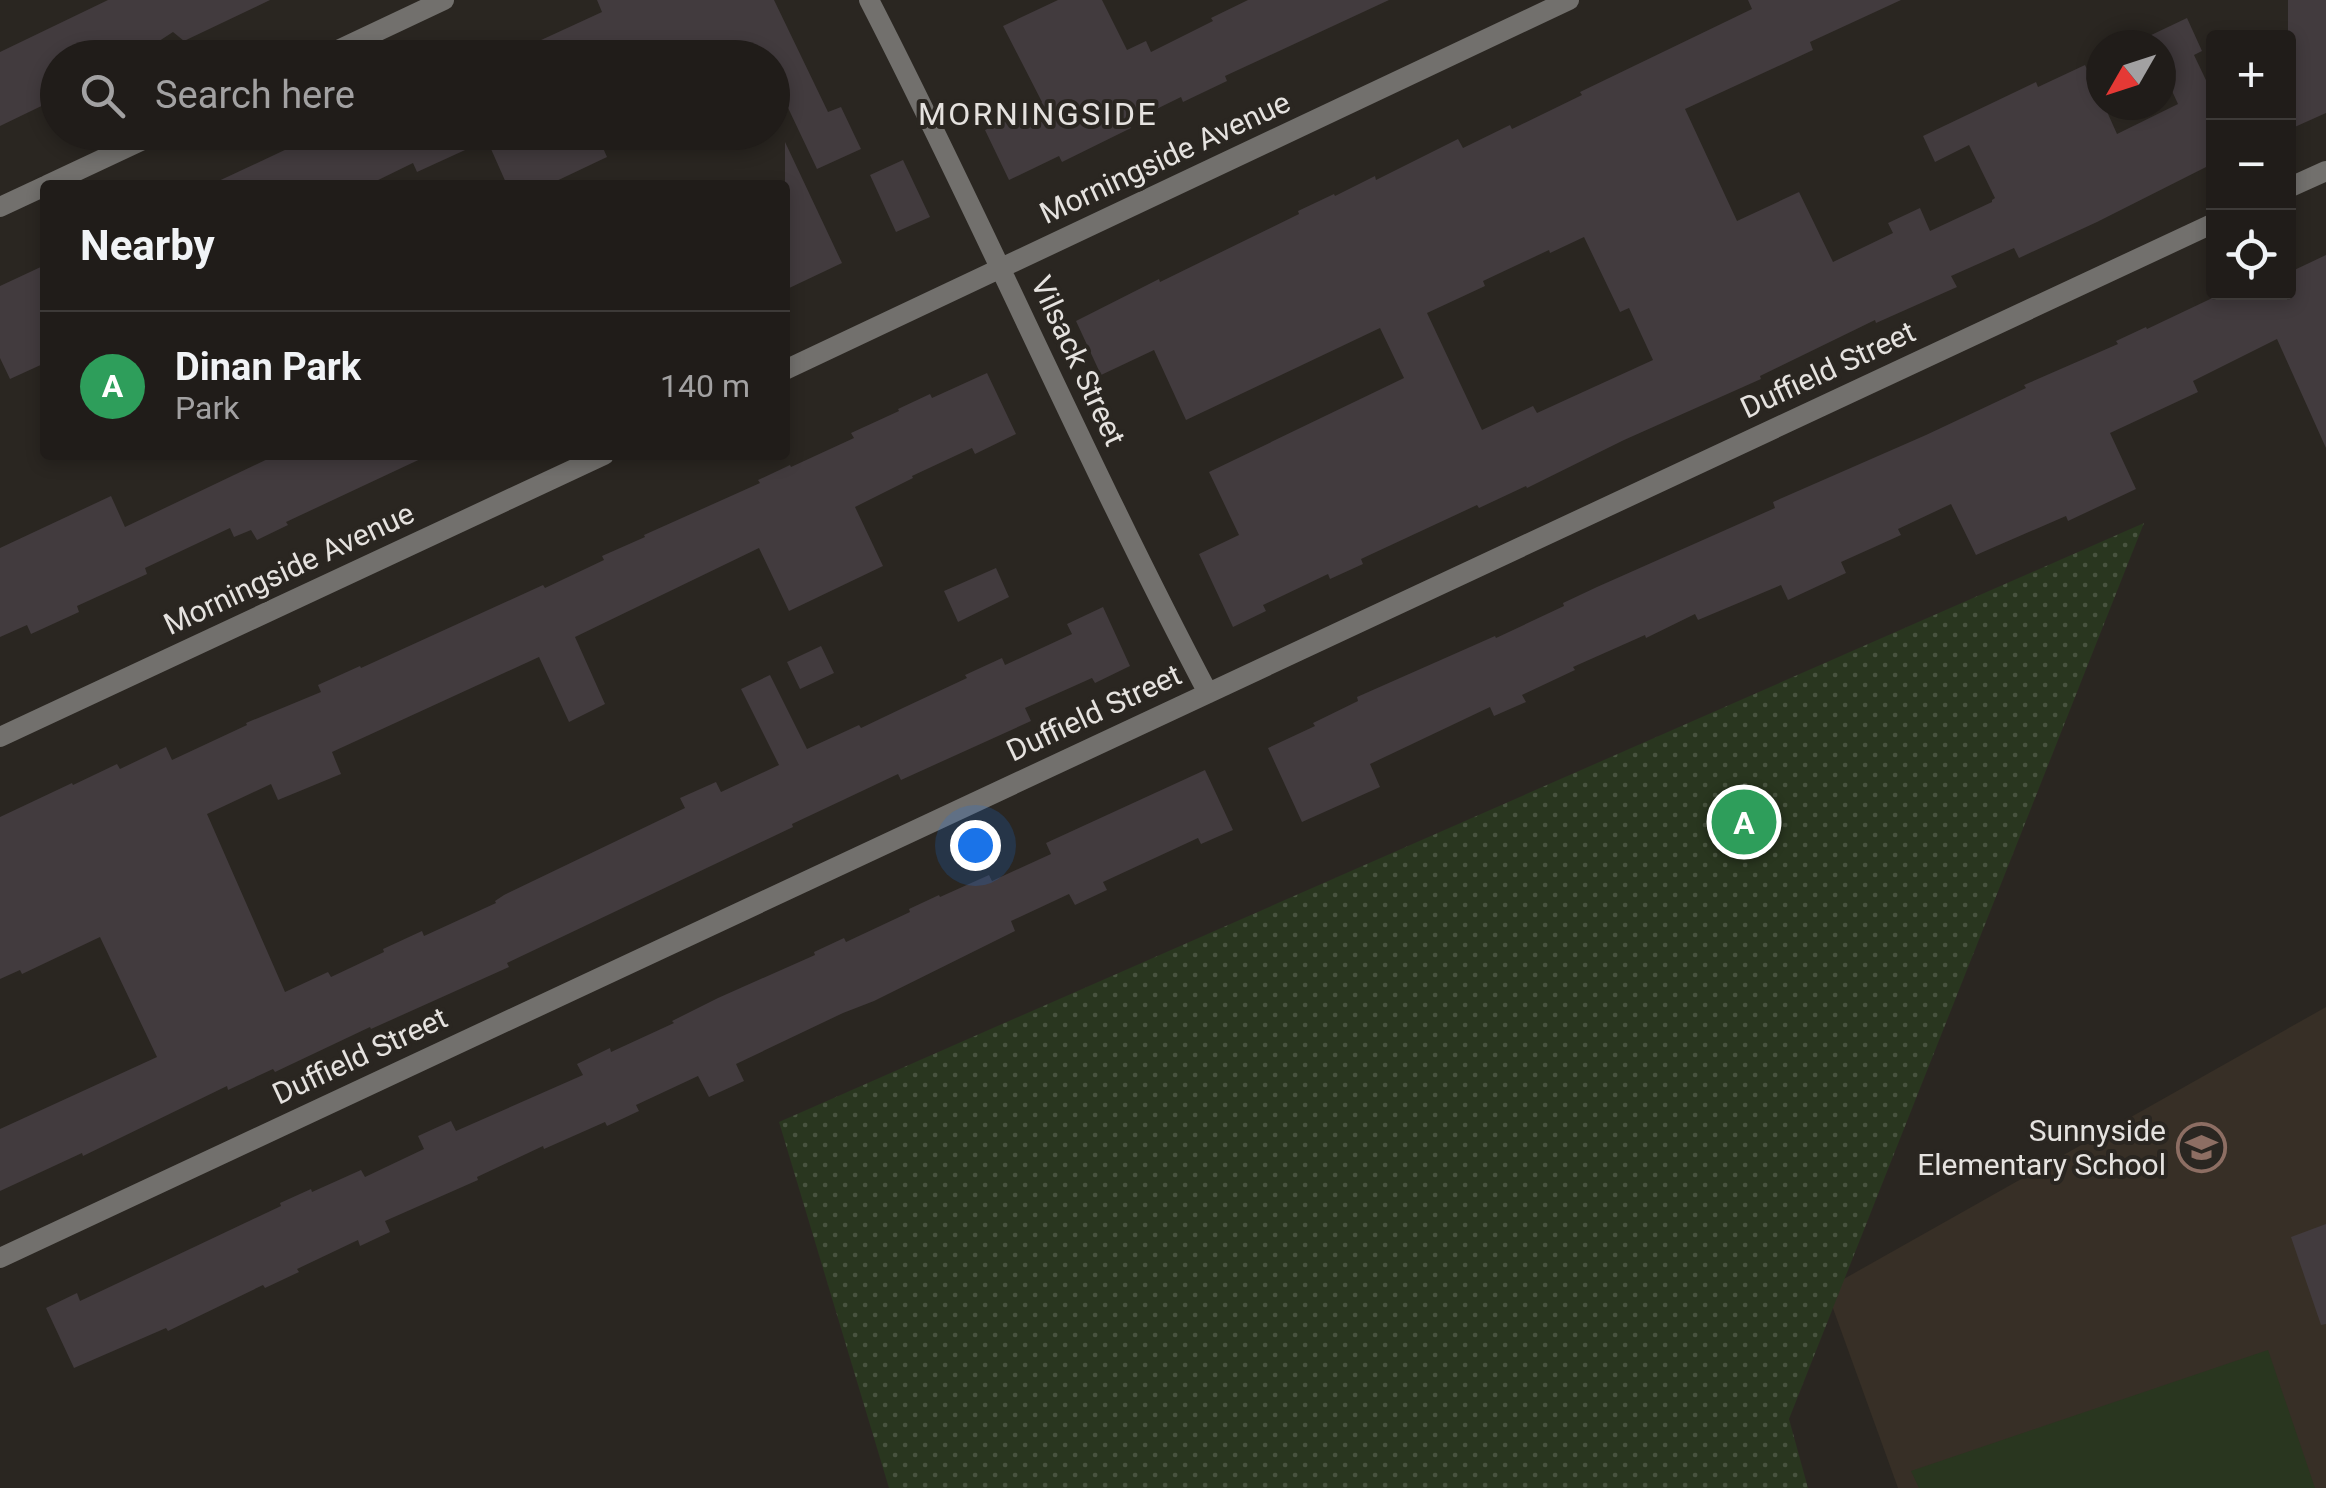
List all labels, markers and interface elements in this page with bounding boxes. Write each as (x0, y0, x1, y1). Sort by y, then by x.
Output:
north arrow (2086, 30, 2176, 120)
map controls (2206, 30, 2296, 300)
button: + (2206, 30, 2296, 120)
search box (40, 40, 790, 150)
icon: search (75, 68, 130, 123)
text: Search here (155, 73, 355, 117)
street label: Morningside Avenue (1034, 84, 1295, 231)
district label: MORNINGSIDE (918, 95, 1158, 133)
button: − (2206, 120, 2296, 210)
button: locate (2206, 210, 2296, 300)
text: Nearby (80, 221, 215, 270)
street label: Vilsack Street (1024, 270, 1133, 451)
street label: Duffield Street (1735, 314, 1921, 425)
text: Dinan Park (175, 345, 361, 389)
text: A (102, 367, 123, 405)
text: 140 m (660, 367, 750, 405)
text: Park (175, 389, 239, 427)
street label: Morningside Avenue (158, 495, 419, 642)
street label: Duffield Street (1001, 657, 1187, 768)
pin: A (1712, 784, 1776, 860)
your location (950, 820, 1001, 871)
street label: Duffield Street (267, 1000, 453, 1111)
place label: Sunnyside Elementary School (1917, 1113, 2166, 1182)
school or university icon: Sunnyside Elementary School (2175, 1122, 2227, 1174)

